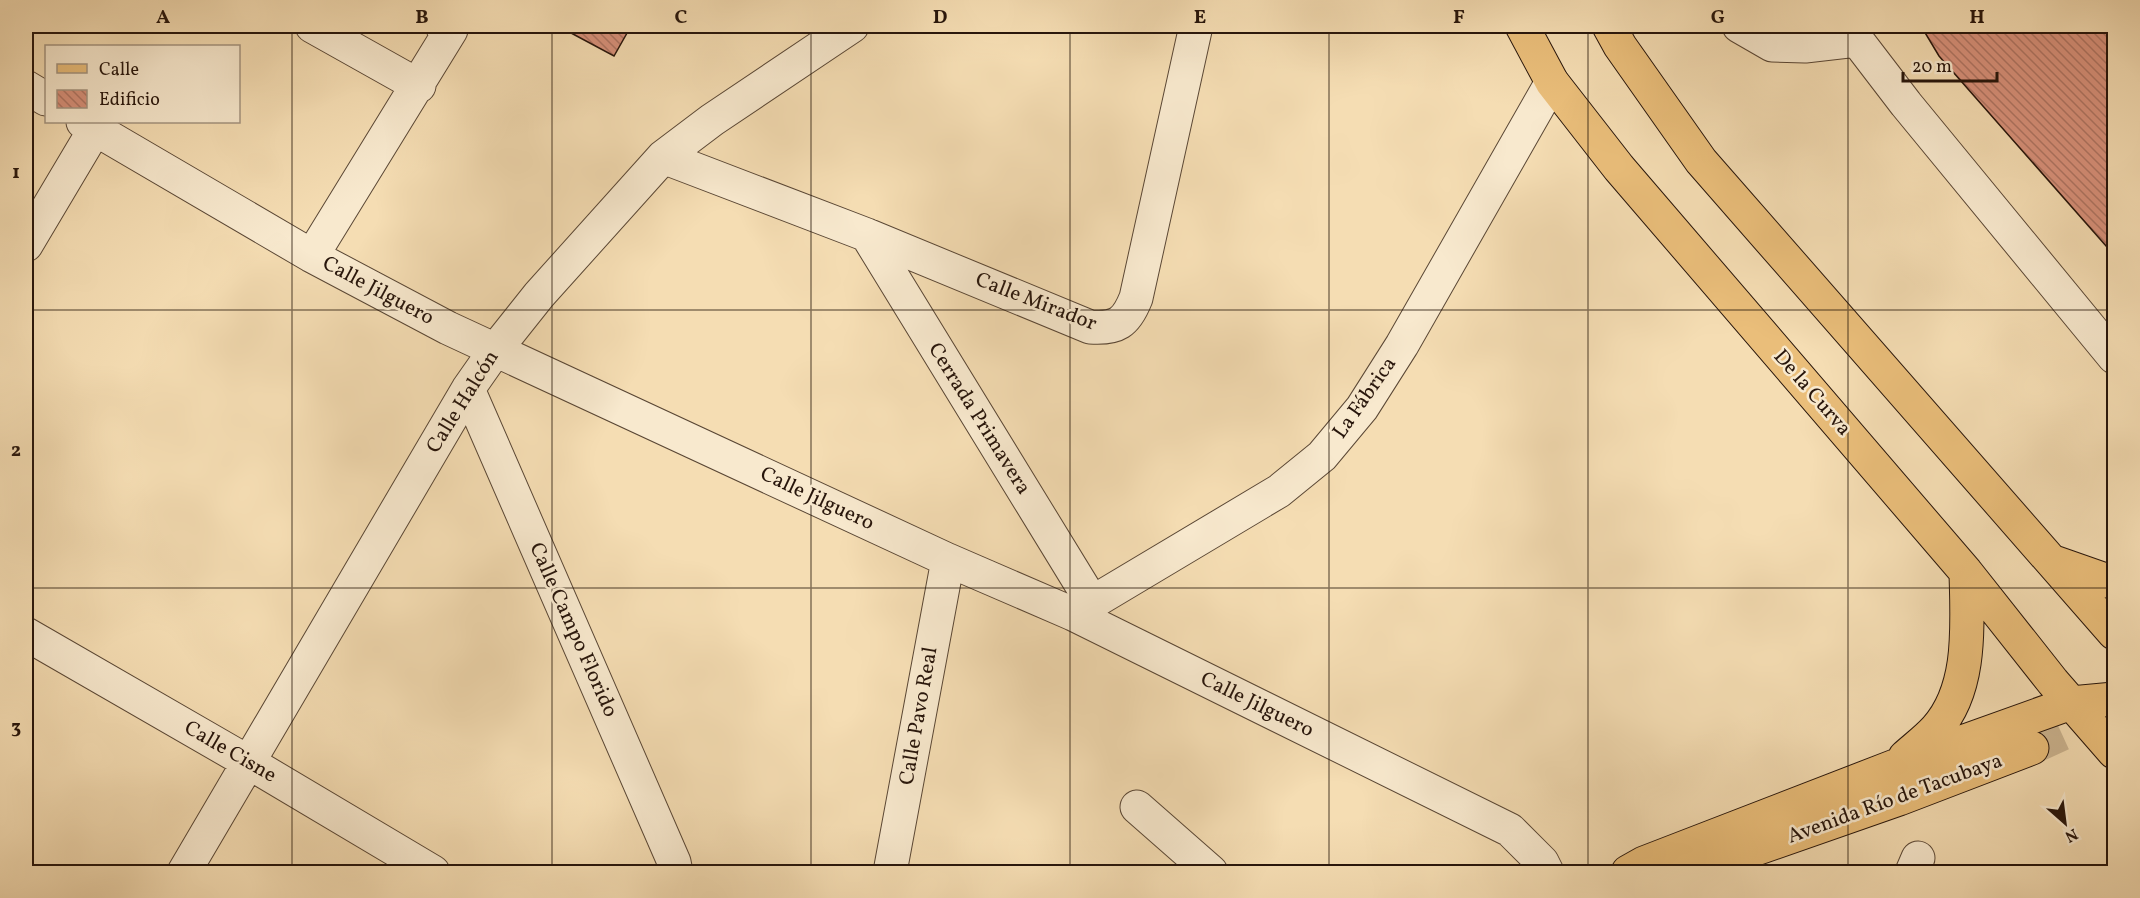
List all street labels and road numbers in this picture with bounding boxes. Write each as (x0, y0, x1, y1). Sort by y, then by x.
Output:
street label: Calle Jilguero (317, 249, 439, 333)
street label: Calle Mirador (971, 266, 1101, 339)
street label: Cerrada Primavera (921, 338, 1037, 500)
street label: De la Curva (1766, 343, 1858, 443)
street label: Calle Halcón (420, 345, 506, 459)
street label: La Fábrica (1326, 351, 1404, 445)
street label: Calle Jilguero (755, 460, 879, 538)
street label: Calle Campo Florido (521, 538, 625, 722)
street label: Calle Pavo Real (893, 645, 945, 787)
street label: Calle Jilguero (1195, 665, 1319, 745)
street label: Calle Cisne (178, 714, 282, 790)
street label: Avenida Río de Tacubaya (1783, 747, 2007, 851)

